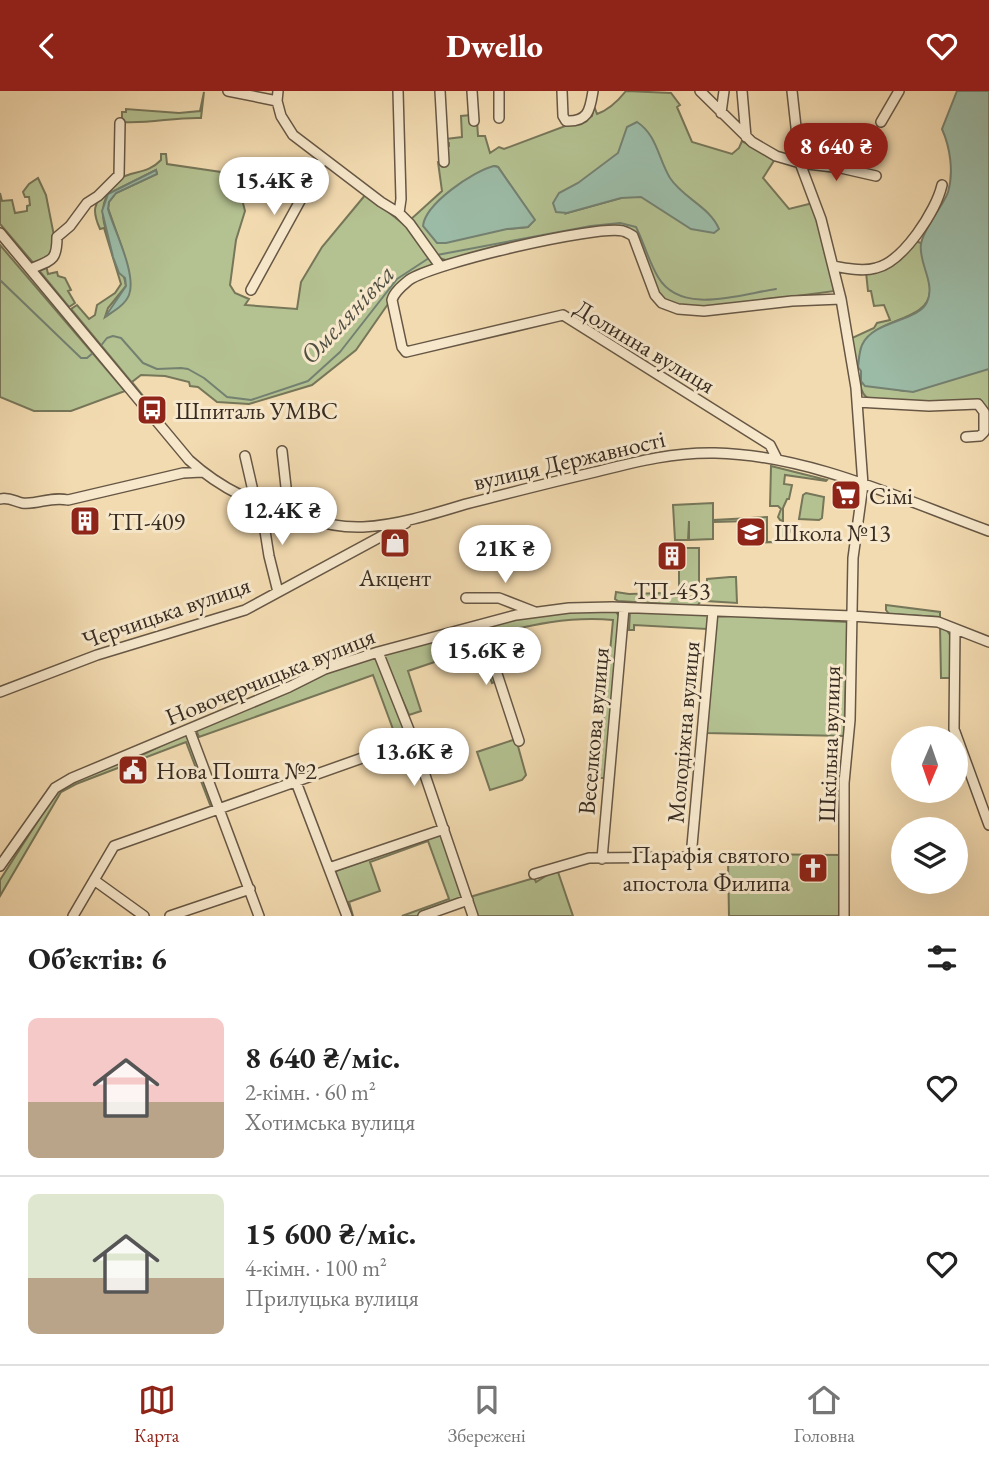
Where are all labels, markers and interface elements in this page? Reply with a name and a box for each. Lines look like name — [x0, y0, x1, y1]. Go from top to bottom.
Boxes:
text: Dwello — [446, 25, 543, 67]
icon: back — [28, 27, 66, 65]
icon: heart — [923, 27, 961, 65]
pin: 8 640 ₴ — [771, 123, 901, 183]
text: 8 640 ₴ — [800, 131, 872, 161]
pin: 15.4K ₴ — [209, 157, 339, 217]
text: 15.4K ₴ — [235, 165, 313, 195]
water label: Омелянівка — [292, 257, 402, 371]
street label: Долинна вулиця — [569, 292, 721, 400]
bus stop icon: Шпиталь УМВС — [135, 393, 169, 427]
place label: Шпиталь УМВС — [175, 395, 338, 426]
street label: вулиця Державності — [470, 423, 668, 497]
supermarket icon: Сімі — [829, 478, 863, 512]
place label: Сімі — [869, 480, 913, 511]
pin: 12.4K ₴ — [217, 487, 347, 547]
text: 12.4K ₴ — [243, 495, 321, 525]
building icon: ТП-409 — [68, 504, 102, 538]
place label: ТП-409 — [108, 506, 186, 537]
school or university icon: Школа №13 — [734, 515, 768, 549]
place label: Школа №13 — [774, 517, 891, 548]
pin: 21K ₴ — [456, 525, 554, 585]
shop icon: Акцент — [378, 526, 412, 560]
text: 21K ₴ — [475, 533, 535, 563]
building icon: ТП-453 — [655, 539, 689, 573]
place label: Акцент — [358, 562, 431, 593]
street label: Черчицька вулиця — [78, 569, 254, 655]
place label: ТП-453 — [633, 575, 711, 606]
street label: Новочерчицька вулиця — [161, 620, 380, 732]
pin: 15.6K ₴ — [421, 627, 551, 687]
text: 15.6K ₴ — [447, 635, 525, 665]
street label: Молодіжна вулиця — [660, 639, 706, 824]
street label: Веселкова вулиця — [570, 646, 616, 816]
street label: Шкільна вулиця — [811, 665, 847, 823]
north arrow — [891, 726, 968, 803]
map controls — [891, 726, 968, 894]
pin: 13.6K ₴ — [349, 729, 479, 788]
text: 13.6K ₴ — [375, 736, 453, 766]
public building icon: Нова Пошта №2 — [116, 753, 150, 787]
place label: Нова Пошта №2 — [156, 755, 317, 786]
button: layers — [891, 817, 968, 894]
place label: Парафія святого апостола Филипа — [623, 839, 790, 898]
church icon: Парафія святого апостола Филипа — [796, 851, 830, 885]
text: Об’єктів: 6 — [28, 939, 167, 978]
icon: filters — [923, 939, 961, 977]
text: 8 640 ₴/міс. — [245, 1038, 400, 1077]
icon: home — [84, 1046, 168, 1130]
icon: heart — [923, 1069, 961, 1107]
text: 2-кімн. · 60 m² — [245, 1077, 376, 1107]
text: Хотимська вулиця — [245, 1107, 415, 1137]
text: 15 600 ₴/міс. — [245, 1214, 416, 1253]
icon: home — [84, 1222, 168, 1306]
icon: heart — [923, 1245, 961, 1283]
text: 4-кімн. · 100 m² — [245, 1253, 387, 1283]
text: Прилуцька вулиця — [245, 1283, 419, 1313]
tab: Карта — [134, 1381, 179, 1448]
tab: Збережені — [448, 1381, 526, 1448]
tab: Головна — [794, 1381, 855, 1448]

